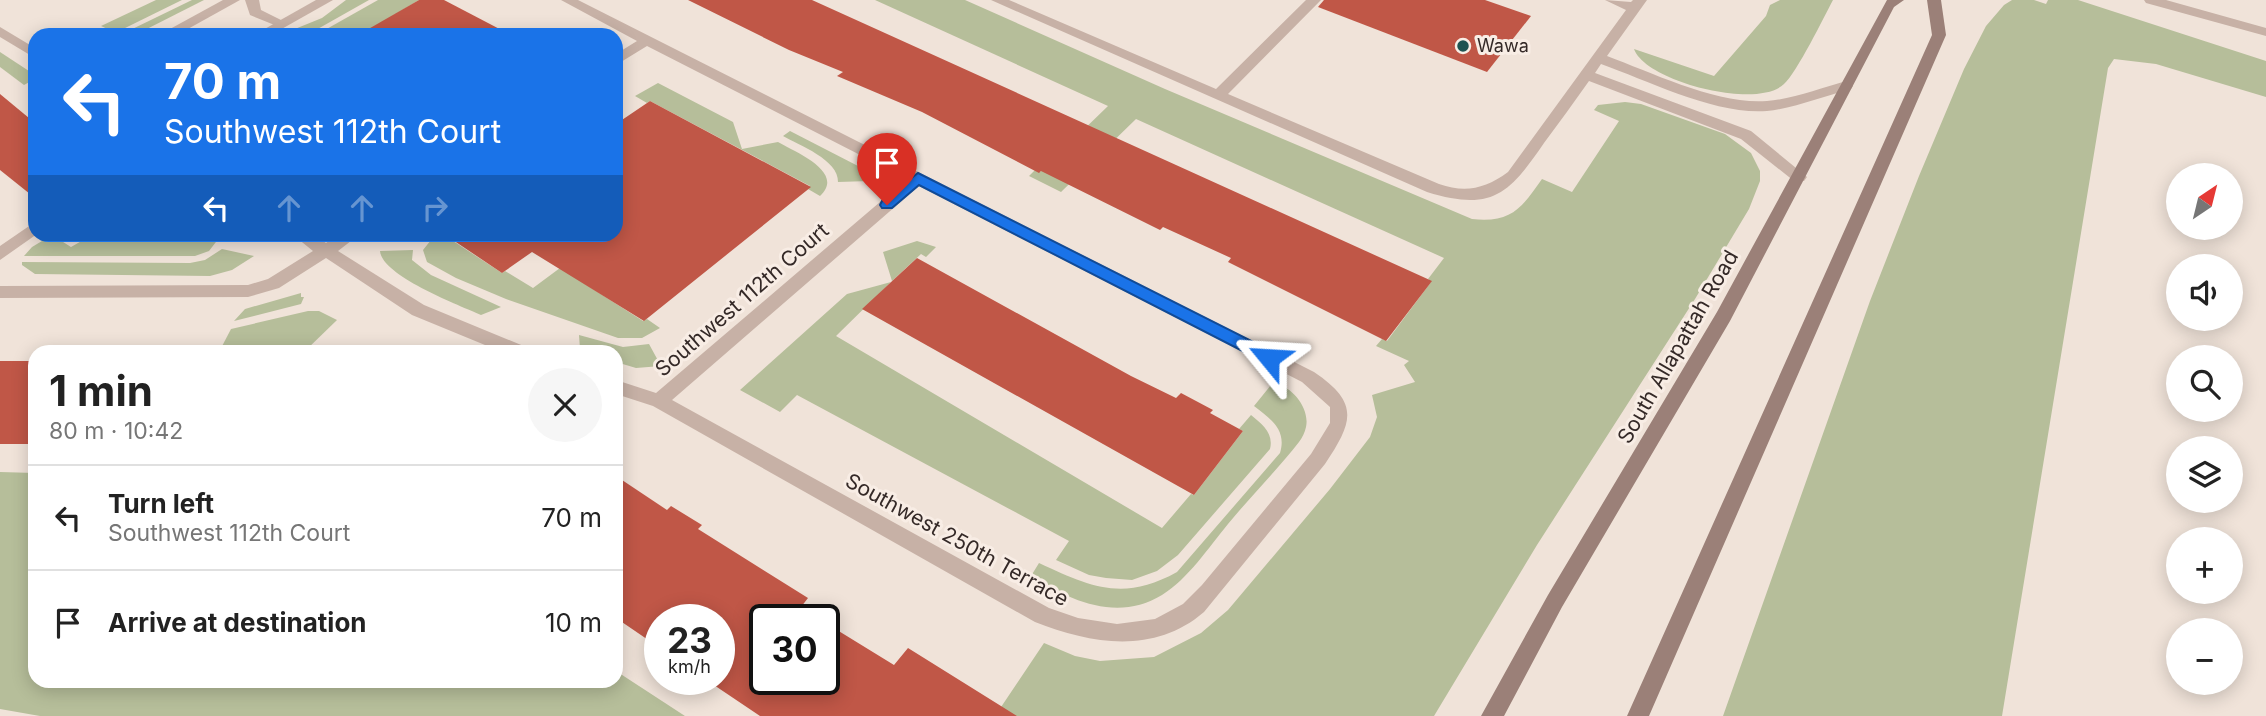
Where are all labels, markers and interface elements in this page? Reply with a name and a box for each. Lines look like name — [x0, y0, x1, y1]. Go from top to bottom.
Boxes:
place label: Wawa — [1477, 35, 1529, 56]
marker: Wawa — [1455, 38, 1471, 54]
text: 70 m — [164, 52, 281, 111]
icon: left — [49, 56, 140, 147]
text: Southwest 112th Court — [164, 112, 501, 151]
pin — [857, 133, 917, 205]
icon: arrive — [868, 144, 906, 182]
north arrow — [2166, 163, 2244, 240]
map controls — [2166, 163, 2243, 695]
icon: left — [197, 189, 235, 227]
icon: ahead — [270, 189, 308, 227]
icon: ahead — [343, 189, 381, 227]
icon: right — [416, 189, 454, 227]
street label: Southwest 112th Court — [650, 218, 833, 382]
street label: South Allapattah Road — [1612, 246, 1743, 448]
button: sound — [2166, 254, 2243, 331]
position arrow — [1232, 321, 1306, 395]
button: search — [2166, 345, 2243, 422]
text: 1 min — [49, 365, 153, 416]
button: close — [528, 368, 602, 442]
text: 80 m · 10:42 — [49, 417, 183, 445]
button: layers — [2166, 436, 2243, 513]
street label: Southwest 250th Terrace — [841, 468, 1073, 611]
text: Turn left — [108, 488, 214, 519]
icon: left — [49, 499, 87, 537]
text: 70 m — [541, 502, 602, 533]
text: Southwest 112th Court — [108, 519, 350, 547]
button: + — [2166, 527, 2243, 604]
icon: arrive — [49, 604, 87, 642]
speed limit sign: 30 — [749, 604, 840, 695]
text: Arrive at destination — [108, 607, 367, 638]
text: 10 m — [545, 607, 602, 638]
button: − — [2166, 618, 2243, 695]
text: 23 — [667, 619, 712, 661]
text: km/h — [668, 656, 711, 677]

